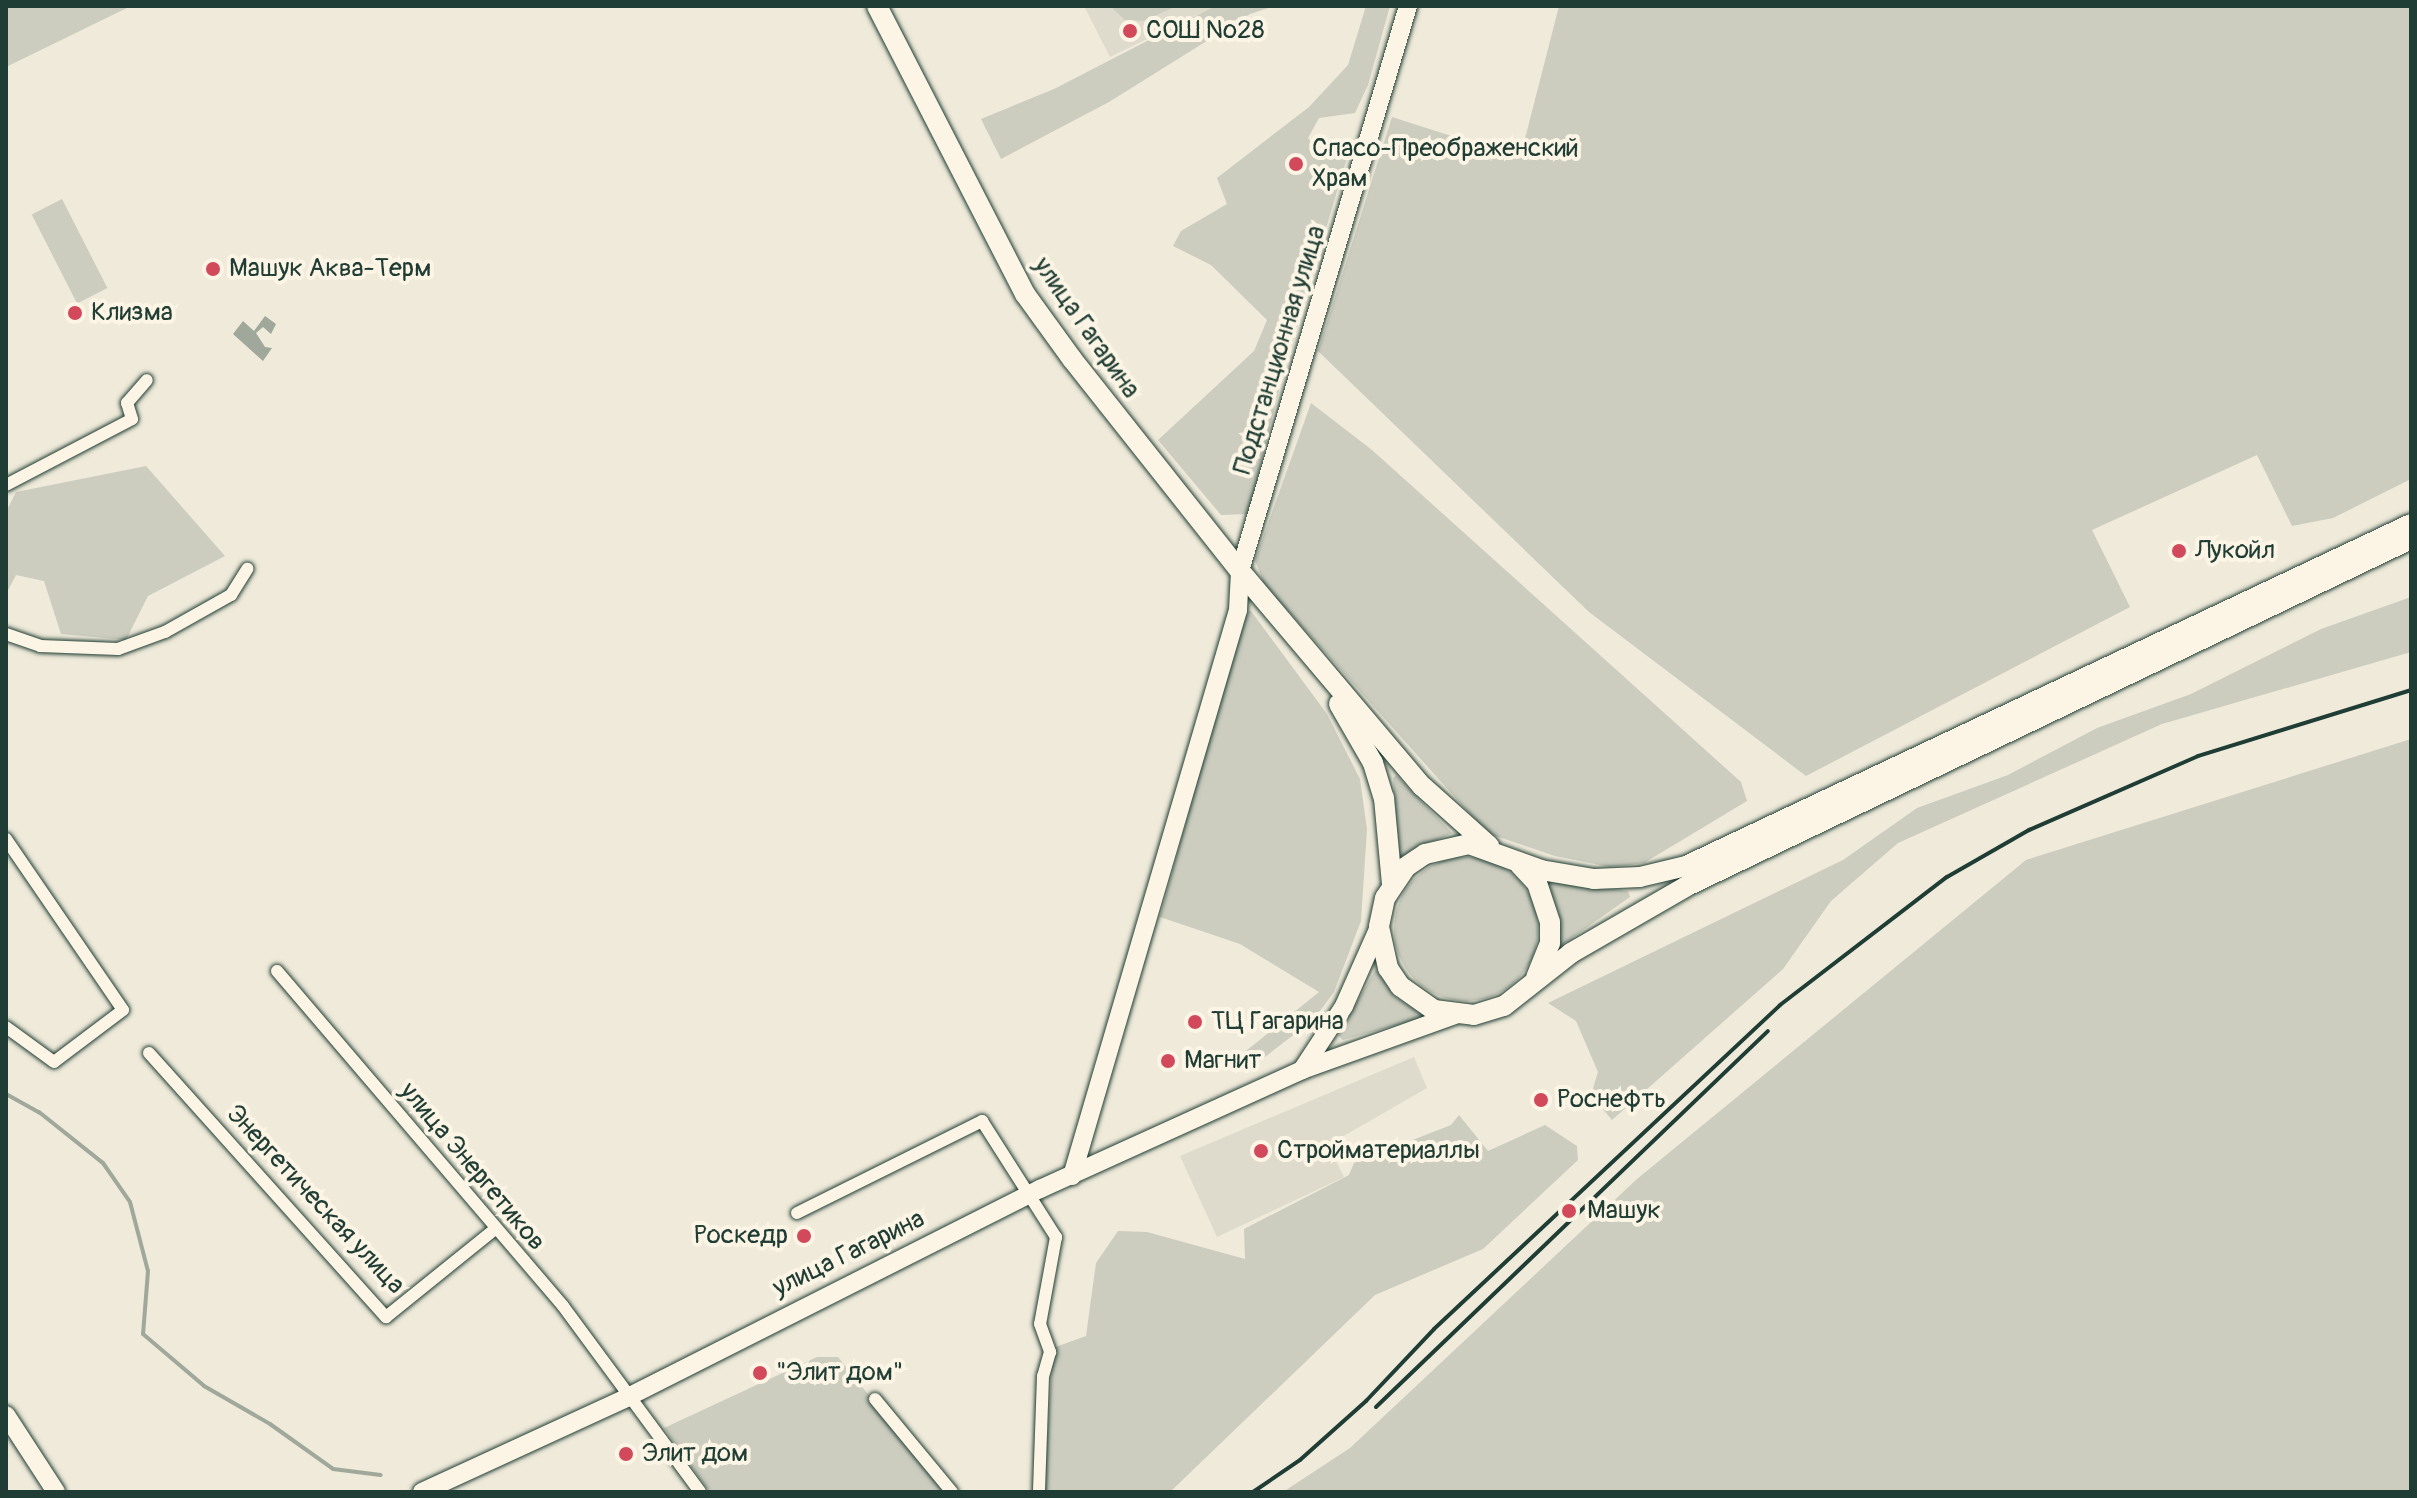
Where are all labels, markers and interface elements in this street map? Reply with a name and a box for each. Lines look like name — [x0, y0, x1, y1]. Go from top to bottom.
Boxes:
place label: СОШ №28 — [1146, 15, 1265, 47]
marker: СОШ №28 — [1121, 22, 1139, 40]
place label: Спасо-Преображенский Храм — [1312, 133, 1579, 194]
marker: Спасо-Преображенский Храм — [1287, 155, 1305, 173]
street label: Подстанционная улица — [1227, 222, 1333, 478]
street label: улица Гагарина — [1026, 252, 1146, 404]
place label: Машук Аква-Терм — [229, 253, 431, 285]
marker: Машук Аква-Терм — [204, 260, 222, 278]
place label: Клизма — [91, 297, 173, 329]
marker: Клизма — [66, 304, 84, 322]
place label: Лукойл — [2195, 535, 2275, 567]
marker: Лукойл — [2170, 542, 2188, 560]
place label: ТЦ Гагарина — [1211, 1006, 1344, 1038]
marker: ТЦ Гагарина — [1186, 1013, 1204, 1031]
place label: Магнит — [1184, 1045, 1261, 1077]
marker: Магнит — [1159, 1052, 1177, 1070]
street label: улица Энергетиков — [392, 1076, 552, 1258]
place label: Роснефть — [1557, 1084, 1666, 1116]
marker: Роснефть — [1532, 1091, 1550, 1109]
street label: Энергетическая улица — [219, 1099, 411, 1301]
place label: Стройматериаллы — [1277, 1135, 1480, 1167]
marker: Стройматериаллы — [1252, 1142, 1270, 1160]
place label: Машук — [1587, 1195, 1661, 1227]
marker: Машук — [1558, 1200, 1580, 1222]
street label: улица Гагарина — [768, 1204, 930, 1304]
place label: Роскедр — [694, 1220, 788, 1252]
marker: Роскедр — [795, 1227, 813, 1245]
place label: "Элит дом" — [776, 1357, 903, 1389]
marker: "Элит дом" — [751, 1364, 769, 1382]
place label: Элит дом — [642, 1438, 748, 1470]
marker: Элит дом — [617, 1445, 635, 1463]

